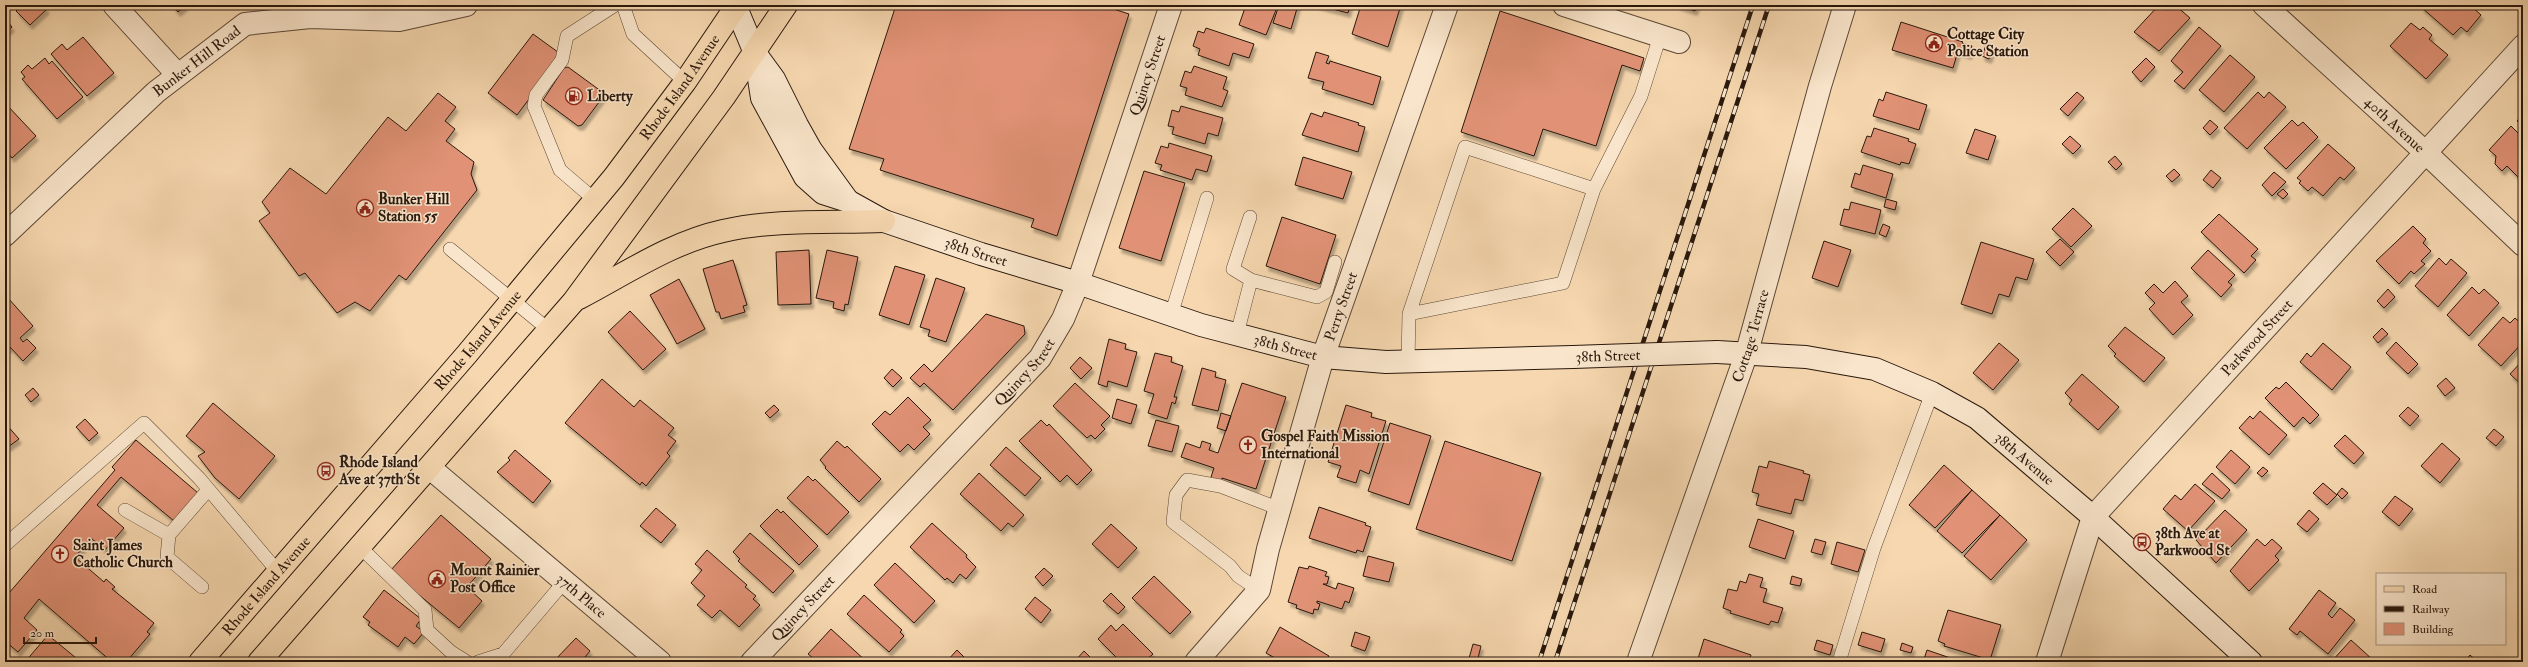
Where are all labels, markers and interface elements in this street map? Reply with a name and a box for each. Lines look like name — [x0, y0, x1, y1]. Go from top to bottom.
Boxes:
street label: Bunker Hill Road — [149, 21, 245, 101]
place label: Cottage City Police Station — [1947, 25, 2029, 61]
street label: Rhode Island Avenue — [636, 31, 724, 144]
street label: Quincy Street — [1126, 32, 1170, 118]
public building icon: Cottage City Police Station — [1924, 33, 1944, 53]
fuel station icon: Liberty — [564, 86, 584, 106]
place label: Liberty — [587, 87, 634, 107]
street label: 40th Avenue — [2360, 92, 2429, 157]
place label: Bunker Hill Station 55 — [378, 190, 449, 226]
public building icon: Bunker Hill Station 55 — [355, 198, 375, 218]
street label: 38th Street — [942, 233, 1010, 271]
street label: Perry Street — [1320, 269, 1362, 344]
street label: Rhode Island Avenue — [430, 287, 526, 395]
street label: Cottage Terrace — [1728, 287, 1774, 385]
street label: Parkwood Street — [2217, 295, 2297, 380]
street label: 38th Street — [1252, 330, 1319, 365]
street label: Quincy Street — [990, 335, 1060, 410]
street label: 38th Street — [1575, 346, 1641, 367]
place label: Gospel Faith Mission International — [1261, 427, 1390, 463]
street label: 38th Avenue — [1991, 428, 2058, 490]
church icon: Gospel Faith Mission International — [1238, 435, 1258, 455]
place label: Rhode Island Ave at 37th St — [338, 453, 420, 489]
bus stop icon: Rhode Island Ave at 37th St — [316, 461, 336, 481]
place label: 38th Ave at Parkwood St — [2155, 524, 2230, 560]
street label: Rhode Island Avenue — [218, 532, 315, 640]
bus stop icon: 38th Ave at Parkwood St — [2132, 532, 2152, 552]
place label: Saint James Catholic Church — [73, 536, 173, 572]
church icon: Saint James Catholic Church — [50, 544, 70, 564]
place label: Mount Rainier Post Office — [449, 561, 540, 597]
public building icon: Mount Rainier Post Office — [427, 569, 447, 589]
street label: 37th Place — [552, 570, 610, 623]
street label: Quincy Street — [767, 571, 839, 646]
legend — [2376, 573, 2506, 645]
text: Road — [2412, 582, 2437, 597]
text: Railway — [2412, 602, 2450, 617]
scale bar — [24, 619, 96, 645]
text: Building — [2412, 622, 2455, 637]
text: 20 m — [30, 626, 55, 641]

